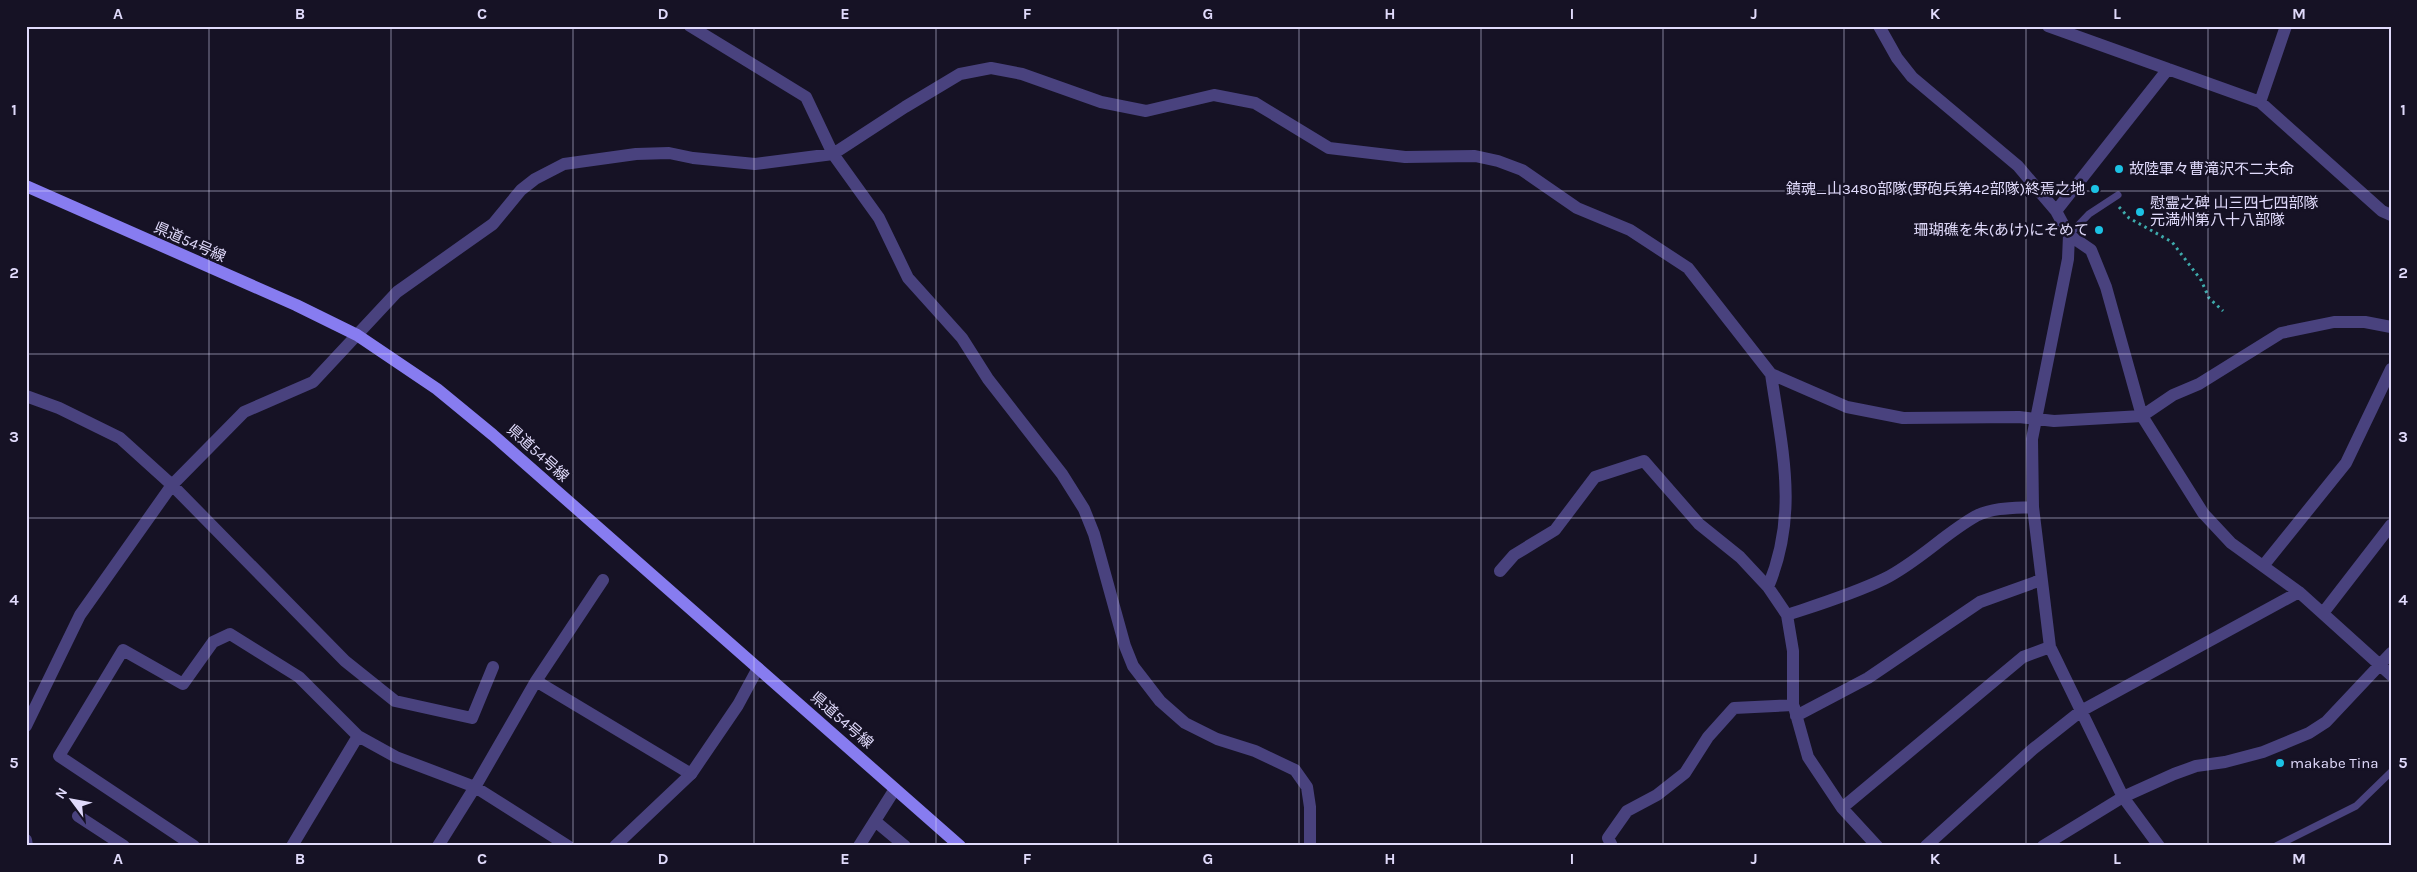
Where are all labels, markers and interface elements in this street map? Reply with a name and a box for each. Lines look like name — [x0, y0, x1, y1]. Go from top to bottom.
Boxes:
text: A — [113, 4, 123, 23]
text: B — [295, 4, 305, 23]
text: C — [477, 4, 487, 23]
text: D — [658, 4, 669, 23]
text: E — [840, 4, 850, 23]
text: F — [1023, 4, 1032, 23]
text: G — [1203, 4, 1213, 23]
text: H — [1384, 4, 1396, 23]
text: I — [1570, 4, 1574, 23]
text: J — [1750, 4, 1758, 23]
text: K — [1930, 4, 1941, 23]
text: L — [2113, 4, 2121, 23]
text: M — [2292, 4, 2306, 23]
text: 1 — [11, 100, 17, 119]
text: 1 — [2400, 100, 2406, 119]
place label: 故陸軍々曹滝沢不二夫命 — [2129, 160, 2294, 178]
marker: 故陸軍々曹滝沢不二夫命 — [2113, 163, 2125, 175]
place label: 鎮魂_山3480部隊(野砲兵第42部隊)終焉之地 — [1786, 180, 2085, 198]
marker: 鎮魂_山3480部隊(野砲兵第42部隊)終焉之地 — [2089, 183, 2101, 195]
place label: 慰霊之碑 山三四七四部隊 元満州第八十八部隊 — [2150, 194, 2319, 229]
marker: 慰霊之碑 山三四七四部隊 元満州第八十八部隊 — [2134, 206, 2146, 218]
street label: 県道54号線 — [151, 218, 229, 266]
place label: 珊瑚礁を朱(あけ)にそめて — [1914, 221, 2089, 239]
marker: 珊瑚礁を朱(あけ)にそめて — [2093, 224, 2105, 236]
text: 2 — [9, 263, 19, 282]
text: 2 — [2398, 263, 2408, 282]
street label: 県道54号線 — [503, 421, 573, 485]
text: 3 — [9, 427, 19, 446]
text: 3 — [2398, 427, 2408, 446]
text: 4 — [9, 590, 19, 609]
text: 4 — [2398, 590, 2408, 609]
street label: 県道54号線 — [807, 688, 877, 752]
text: 5 — [9, 753, 19, 772]
text: 5 — [2398, 753, 2408, 772]
place label: makabe Tina — [2290, 754, 2378, 772]
marker: makabe Tina — [2274, 757, 2286, 769]
north arrow — [48, 774, 98, 824]
text: N — [52, 785, 71, 802]
text: A — [113, 849, 123, 868]
text: B — [295, 849, 305, 868]
text: C — [477, 849, 487, 868]
text: D — [658, 849, 669, 868]
text: E — [840, 849, 850, 868]
text: F — [1023, 849, 1032, 868]
text: G — [1203, 849, 1213, 868]
text: H — [1384, 849, 1396, 868]
text: I — [1570, 849, 1574, 868]
text: J — [1750, 849, 1758, 868]
text: K — [1930, 849, 1941, 868]
text: L — [2113, 849, 2121, 868]
text: M — [2292, 849, 2306, 868]

